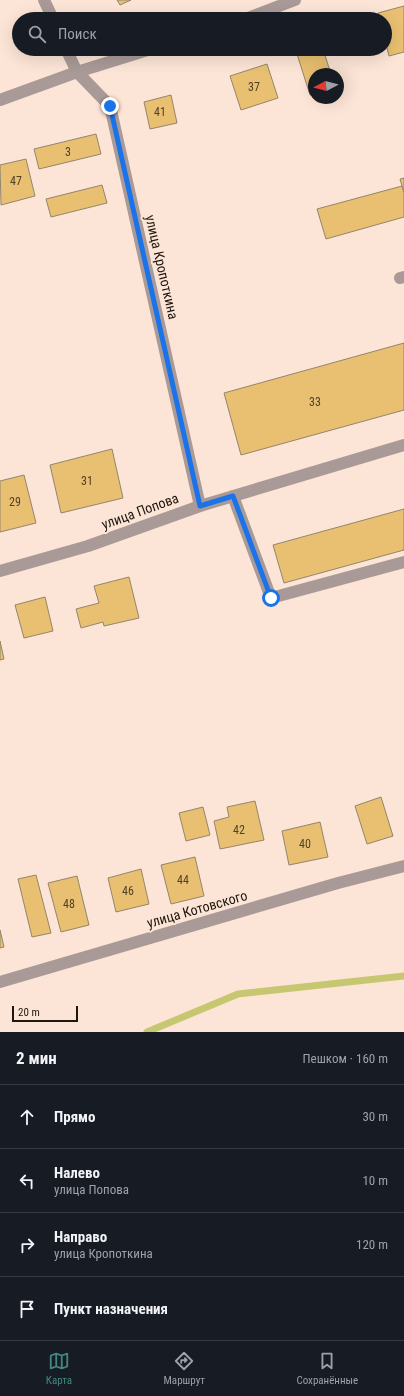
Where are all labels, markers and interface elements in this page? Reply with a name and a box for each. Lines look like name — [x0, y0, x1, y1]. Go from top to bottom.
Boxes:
search box — [12, 12, 392, 56]
icon: search — [26, 23, 48, 45]
text: Поиск — [58, 25, 97, 43]
north arrow — [308, 68, 344, 104]
house number: 37 — [248, 80, 260, 94]
route end — [101, 97, 119, 115]
house number: 41 — [154, 105, 166, 119]
house number: 3 — [65, 145, 71, 159]
house number: 47 — [10, 174, 22, 188]
street label: улица Кропоткина — [142, 213, 182, 321]
house number: 33 — [309, 395, 321, 409]
house number: 31 — [81, 474, 93, 488]
street label: улица Попова — [99, 490, 181, 532]
house number: 29 — [9, 495, 21, 509]
route start — [262, 589, 280, 607]
house number: 42 — [233, 823, 245, 837]
house number: 40 — [299, 837, 311, 851]
house number: 44 — [177, 873, 189, 887]
house number: 46 — [122, 884, 134, 898]
street label: улица Котовского — [145, 887, 249, 931]
house number: 48 — [63, 897, 75, 911]
scale bar — [12, 1004, 78, 1023]
text: 20 m — [18, 1006, 40, 1019]
text: 2 мин — [16, 1048, 57, 1068]
text: Пешком · 160 m — [302, 1051, 388, 1066]
icon: ahead — [16, 1106, 38, 1128]
text: Прямо — [54, 1108, 95, 1126]
text: 30 m — [362, 1109, 388, 1124]
text: Налево — [54, 1164, 100, 1182]
icon: left — [16, 1170, 38, 1192]
text: 10 m — [362, 1173, 388, 1188]
text: улица Попова — [54, 1182, 129, 1197]
text: Направо — [54, 1228, 107, 1246]
icon: right — [16, 1234, 38, 1256]
text: 120 m — [356, 1237, 388, 1252]
text: улица Кропоткина — [54, 1246, 153, 1261]
icon: arrive — [16, 1298, 38, 1320]
text: Пункт назначения — [54, 1300, 168, 1318]
tab: Карта — [46, 1350, 72, 1387]
tab: Маршрут — [164, 1350, 205, 1387]
tab: Сохранённые — [296, 1350, 358, 1387]

